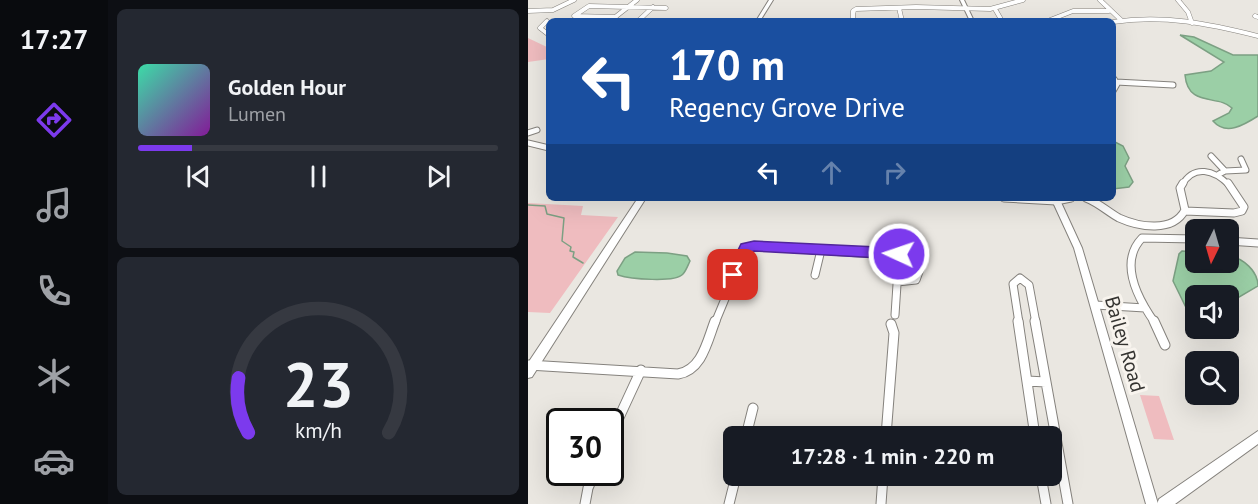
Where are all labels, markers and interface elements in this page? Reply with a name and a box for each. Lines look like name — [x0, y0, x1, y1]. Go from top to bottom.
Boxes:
text: 17:27 — [20, 22, 88, 56]
text: 170 m — [669, 37, 785, 92]
icon: left — [570, 42, 648, 120]
text: Golden Hour — [228, 73, 346, 101]
text: Regency Grove Drive — [669, 90, 905, 124]
icon: directions — [33, 99, 75, 141]
text: Lumen — [228, 101, 286, 127]
icon: left — [752, 156, 785, 189]
icon: ahead — [815, 156, 848, 189]
icon: right — [878, 156, 911, 189]
icon: previous — [182, 160, 215, 193]
icon: pause — [302, 160, 335, 193]
icon: next — [422, 160, 455, 193]
icon: music — [33, 184, 75, 226]
north arrow — [1185, 219, 1239, 273]
map controls — [1185, 219, 1239, 405]
position arrow — [867, 222, 931, 286]
pin — [707, 249, 758, 300]
icon: arrive — [716, 258, 749, 291]
icon: phone — [33, 270, 75, 312]
button: sound — [1185, 285, 1239, 339]
street label: Bailey Road — [1099, 293, 1151, 395]
text: 23 — [283, 343, 353, 424]
button: search — [1185, 351, 1239, 405]
icon: climate — [33, 355, 75, 397]
speed limit sign: 30 — [546, 408, 624, 486]
text: km/h — [294, 416, 341, 444]
icon: car — [33, 440, 75, 482]
text: 17:28 · 1 min · 220 m — [791, 442, 994, 470]

